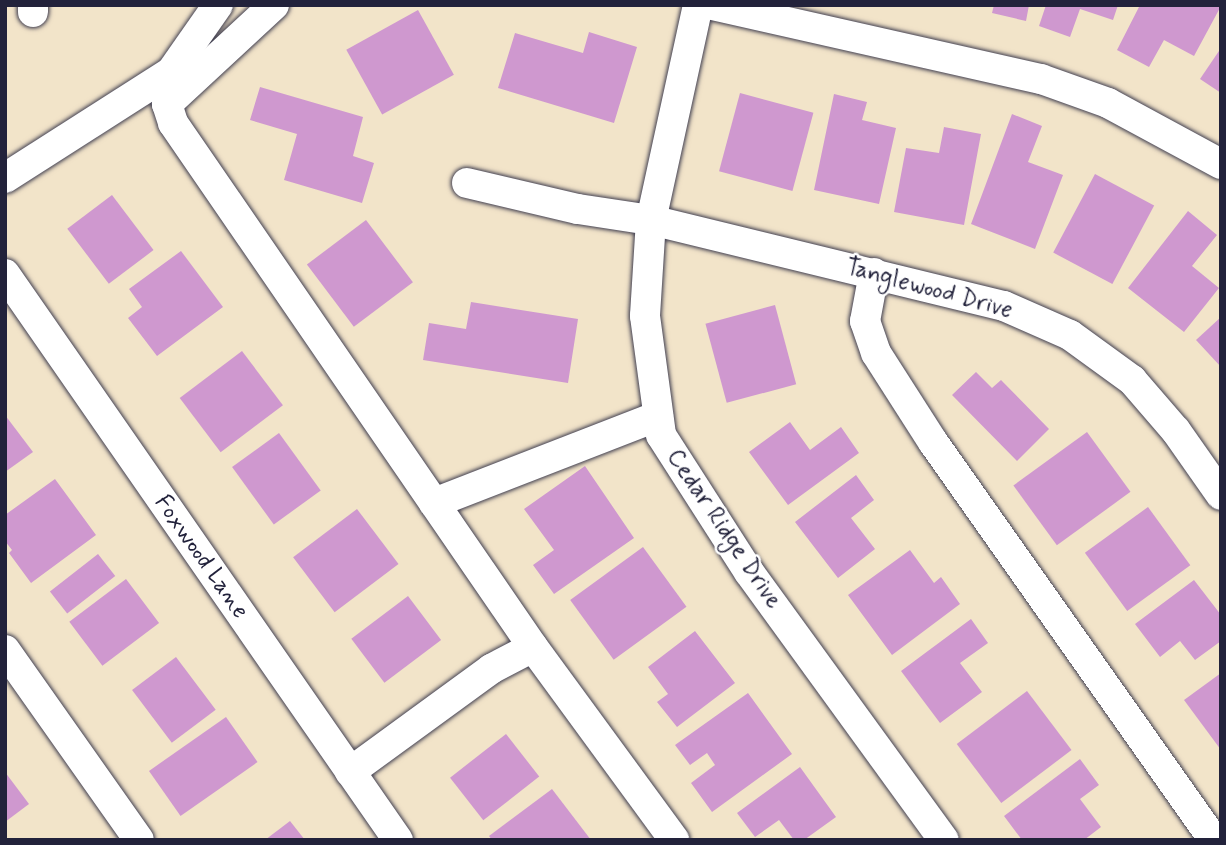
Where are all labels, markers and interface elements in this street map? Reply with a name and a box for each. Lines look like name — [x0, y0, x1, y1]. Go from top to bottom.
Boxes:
street label: Tanglewood Drive — [842, 253, 1016, 325]
street label: Cedar Ridge Drive — [661, 445, 787, 613]
street label: Foxwood Lane — [149, 491, 253, 623]

